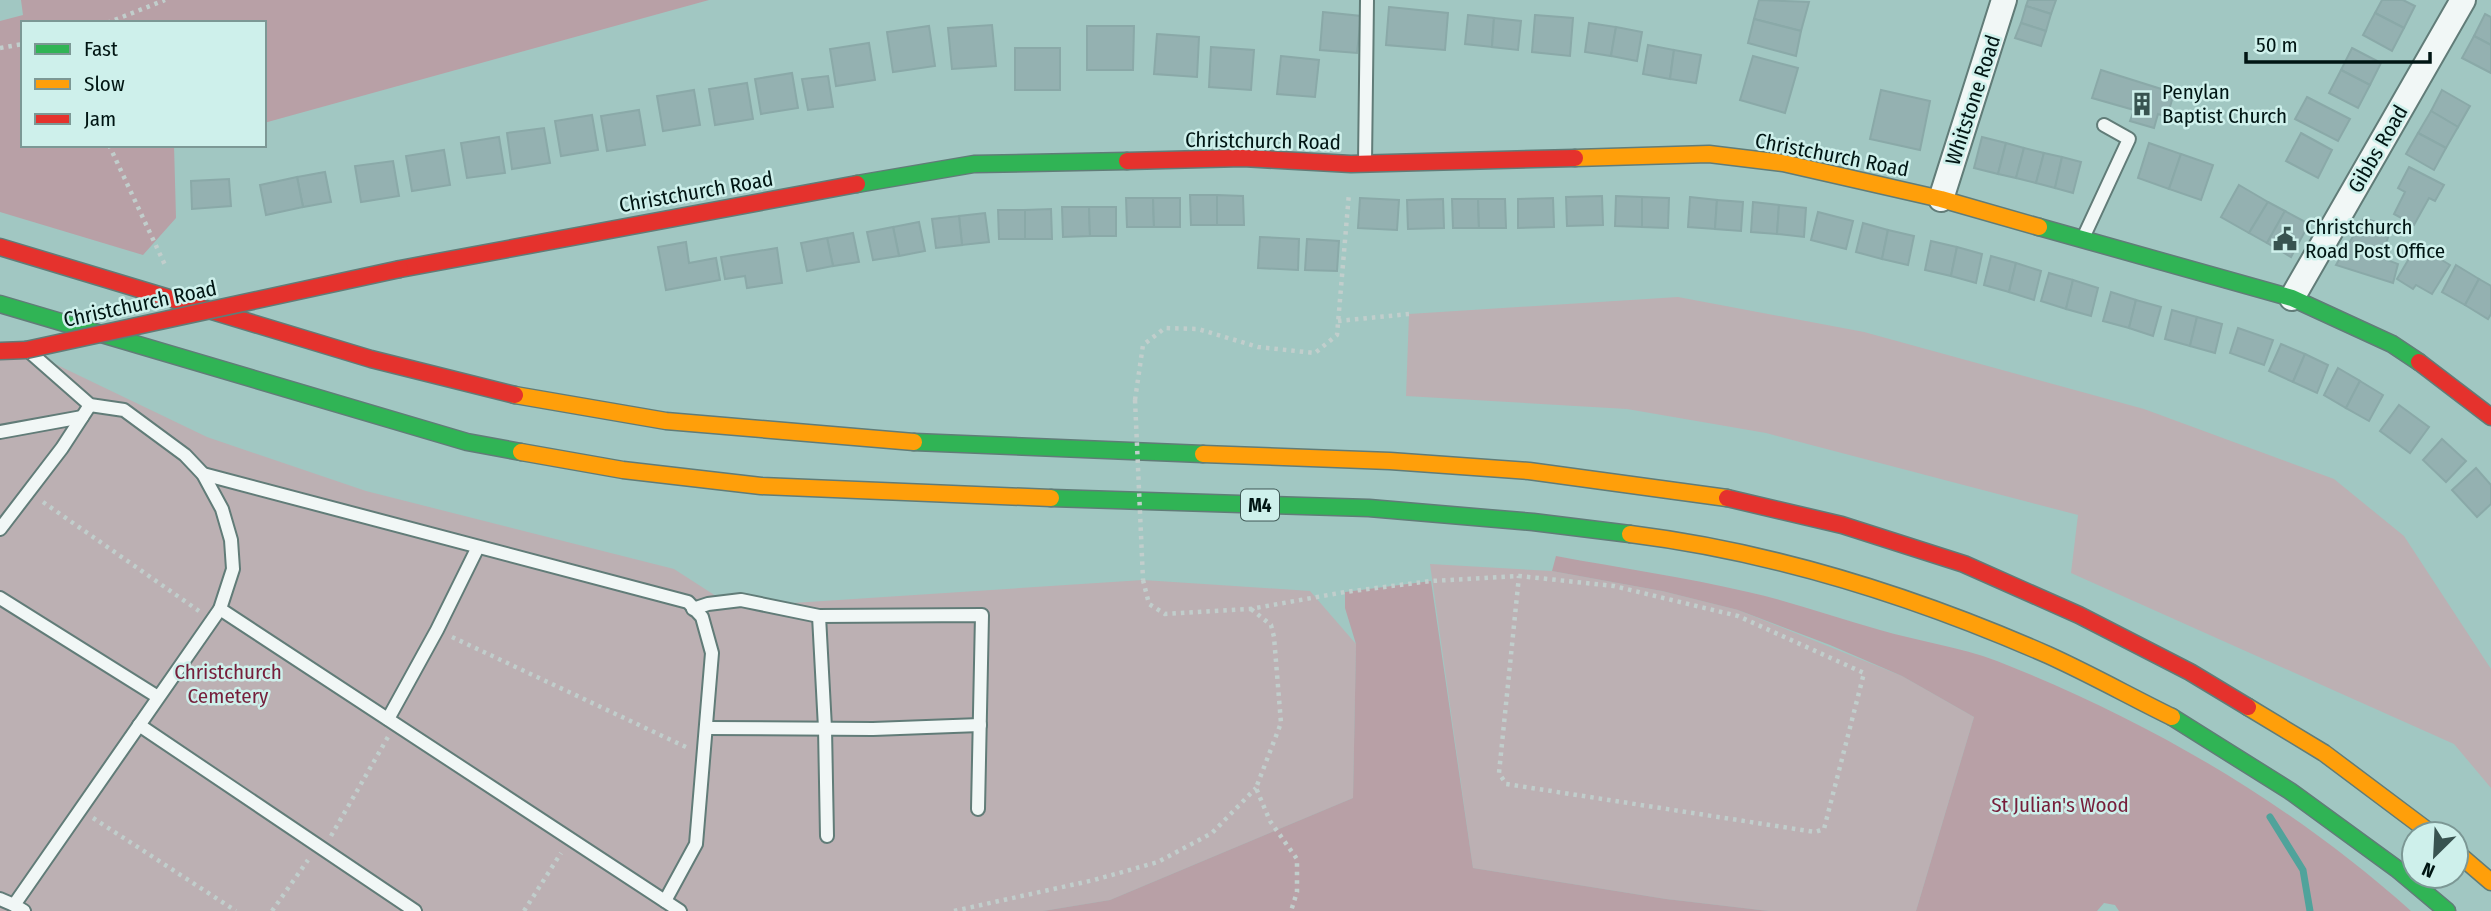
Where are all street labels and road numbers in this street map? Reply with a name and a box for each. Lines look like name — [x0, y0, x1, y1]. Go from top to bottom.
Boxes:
street label: Whitstone Road — [1940, 32, 2006, 168]
street label: Gibbs Road — [2342, 100, 2414, 198]
street label: Christchurch Road — [1185, 127, 1341, 155]
street label: Christchurch Road — [1753, 127, 1911, 183]
street label: Christchurch Road — [617, 166, 775, 218]
street label: Christchurch Road — [61, 275, 219, 333]
road number: M4 — [1241, 490, 1279, 520]

